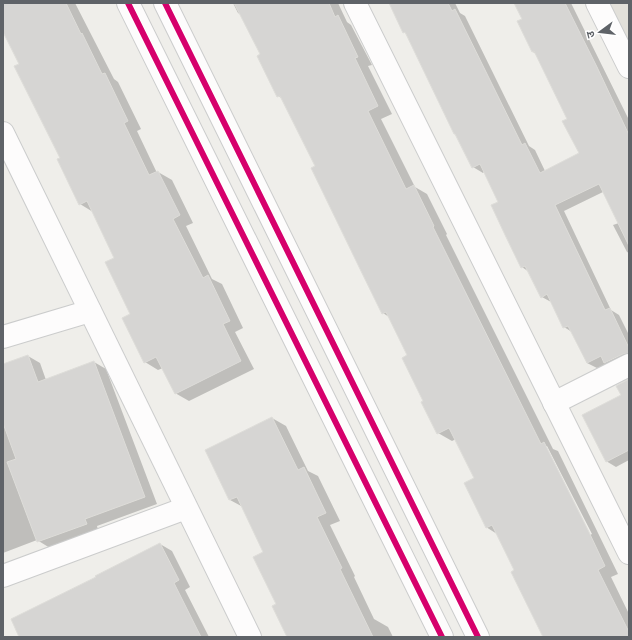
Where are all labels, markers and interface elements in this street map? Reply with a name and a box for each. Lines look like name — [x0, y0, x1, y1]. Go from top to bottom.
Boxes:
north arrow — [580, 12, 620, 52]
text: उ — [583, 29, 598, 40]

